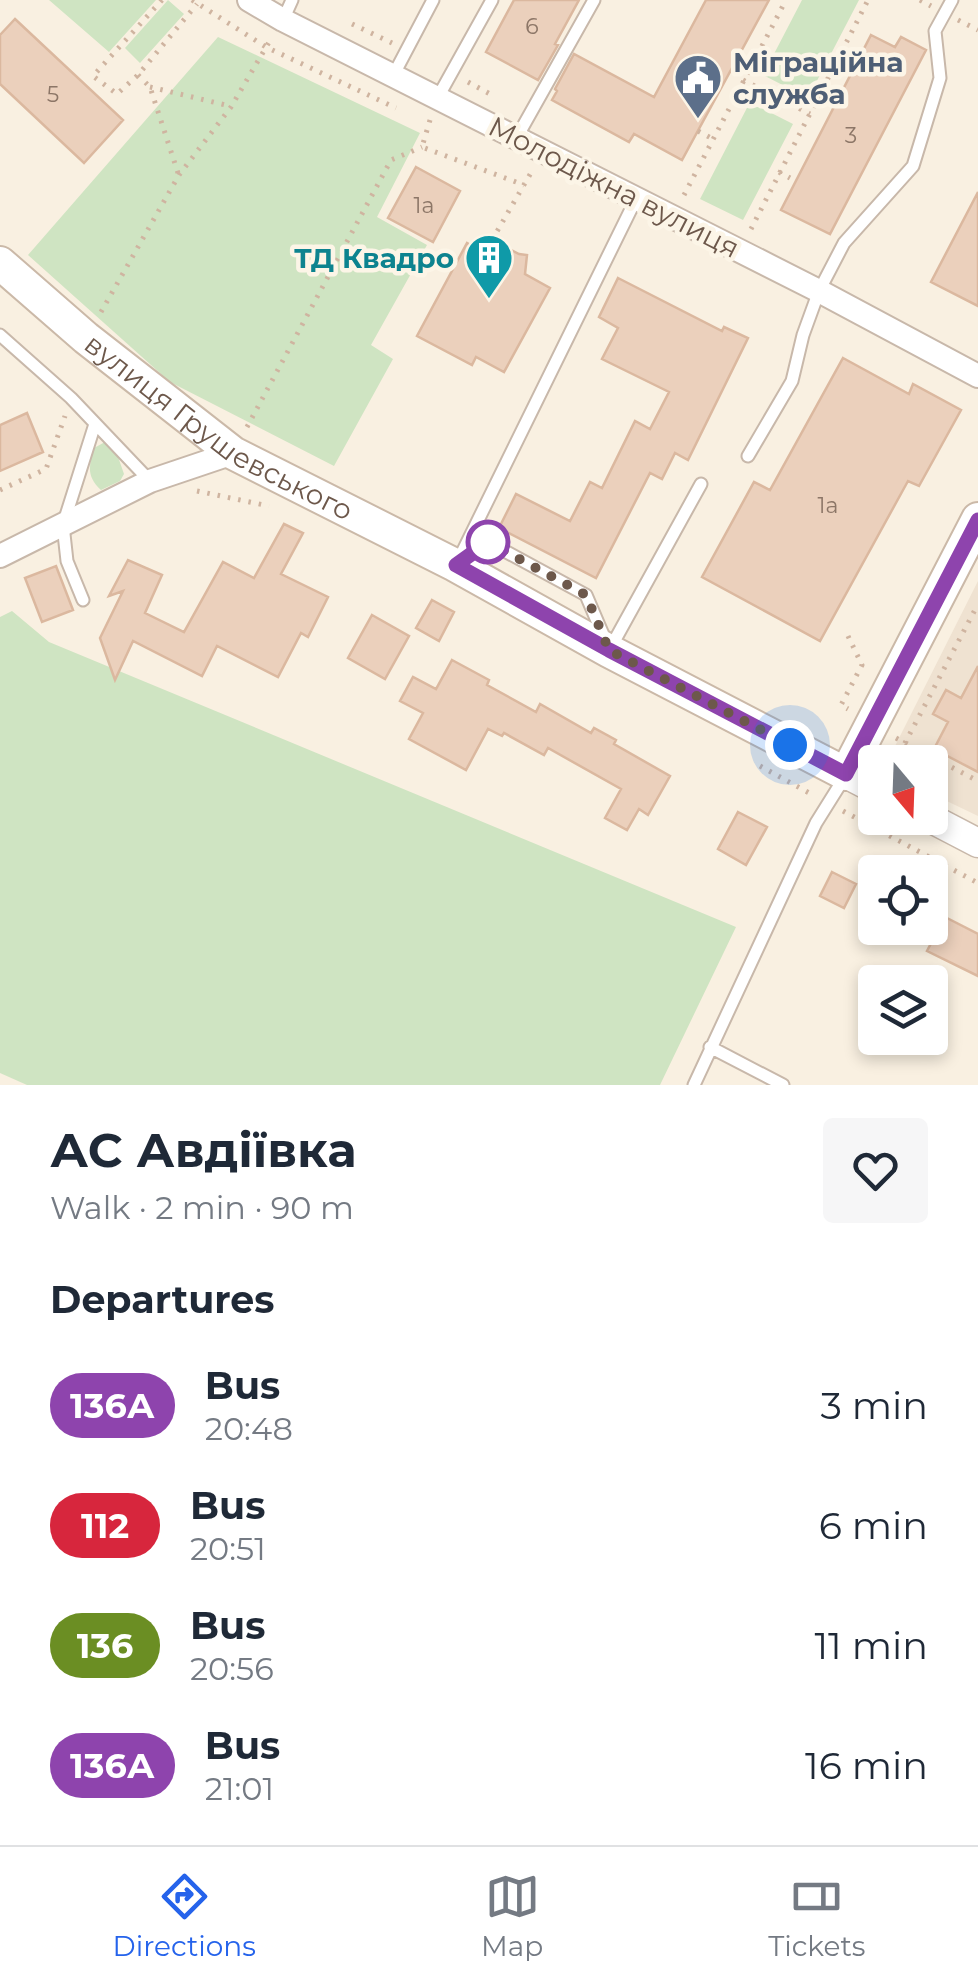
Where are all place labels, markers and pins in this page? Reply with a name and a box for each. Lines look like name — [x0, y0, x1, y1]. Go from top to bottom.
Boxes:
place label: Міграційна служба — [733, 45, 903, 111]
public building icon: Міграційна служба — [672, 52, 724, 120]
building icon: ТД Квадро — [463, 232, 515, 300]
place label: ТД Квадро — [294, 241, 454, 275]
unlabelled marker — [467, 521, 509, 563]

